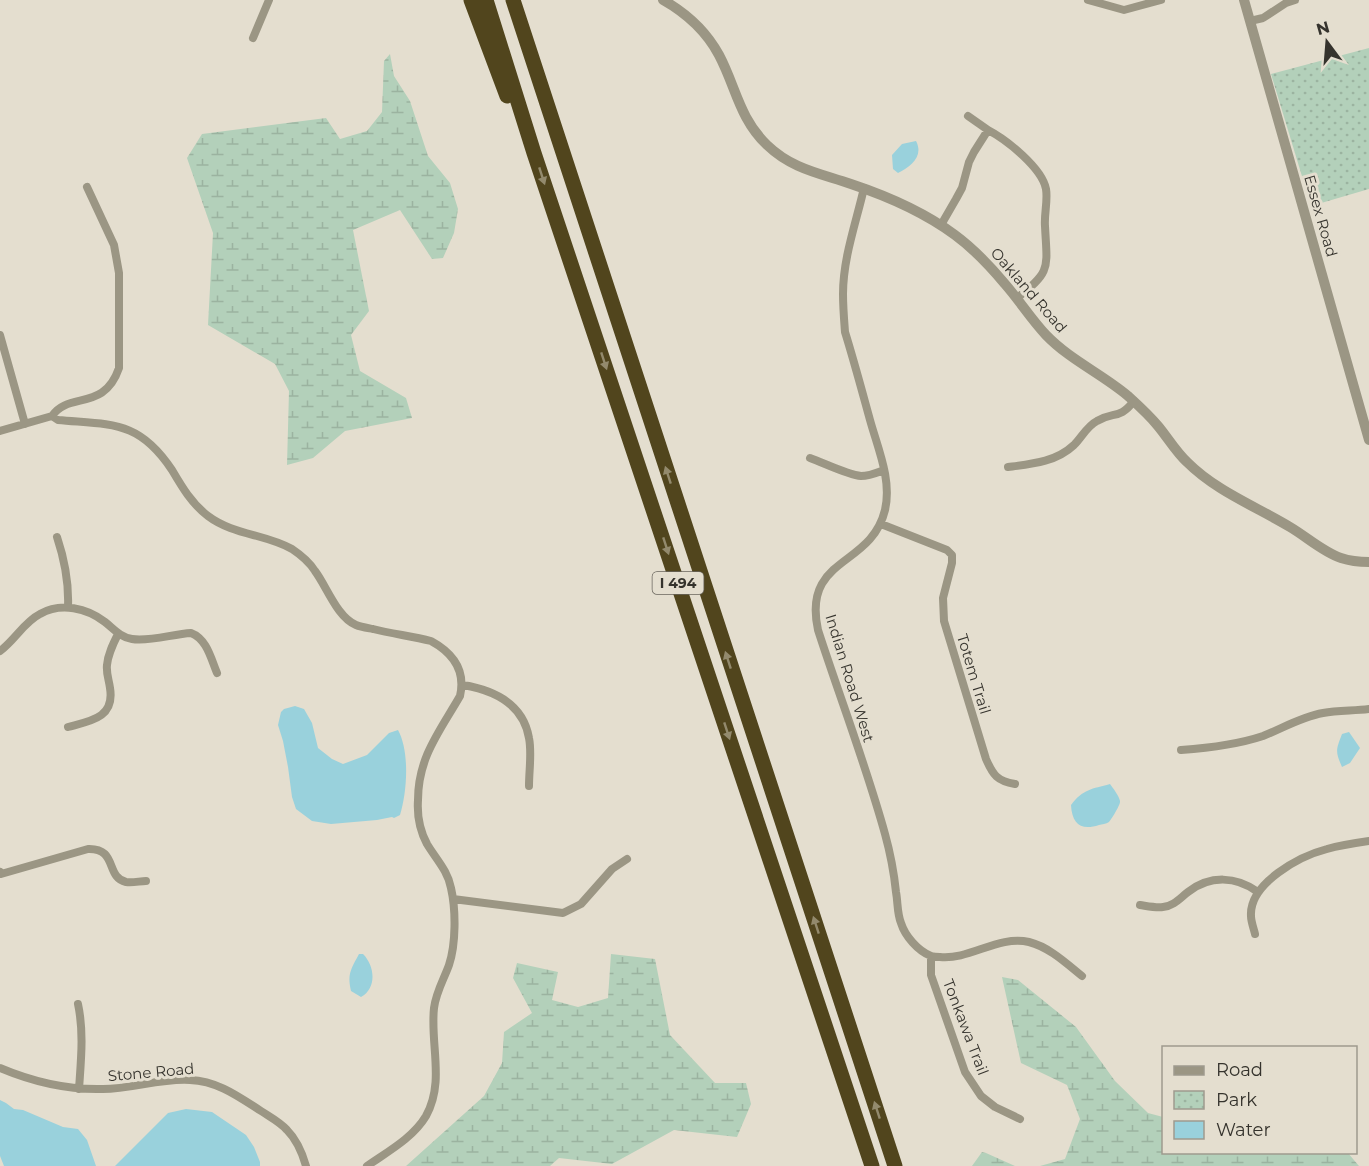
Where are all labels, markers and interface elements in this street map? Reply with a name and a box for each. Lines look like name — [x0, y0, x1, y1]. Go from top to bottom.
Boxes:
north arrow — [1297, 12, 1357, 72]
text: N — [1314, 17, 1332, 39]
one-way arrow — [538, 167, 547, 185]
street label: Essex Road — [1300, 173, 1342, 259]
street label: Oakland Road — [987, 243, 1071, 337]
one-way arrow — [599, 352, 609, 370]
one-way arrow — [663, 466, 673, 484]
one-way arrow — [661, 537, 671, 555]
road number: I 494 — [652, 572, 704, 594]
street label: Indian Road West — [821, 612, 879, 744]
street label: Totem Trail — [953, 632, 995, 716]
one-way arrow — [723, 651, 733, 669]
one-way arrow — [723, 722, 733, 740]
one-way arrow — [811, 916, 820, 934]
street label: Tonkawa Trail — [939, 976, 993, 1078]
legend — [1162, 1046, 1357, 1154]
street label: Stone Road — [107, 1059, 195, 1085]
text: Road — [1216, 1059, 1263, 1081]
text: Park — [1216, 1089, 1257, 1111]
one-way arrow — [872, 1101, 881, 1119]
text: Water — [1216, 1119, 1271, 1141]

